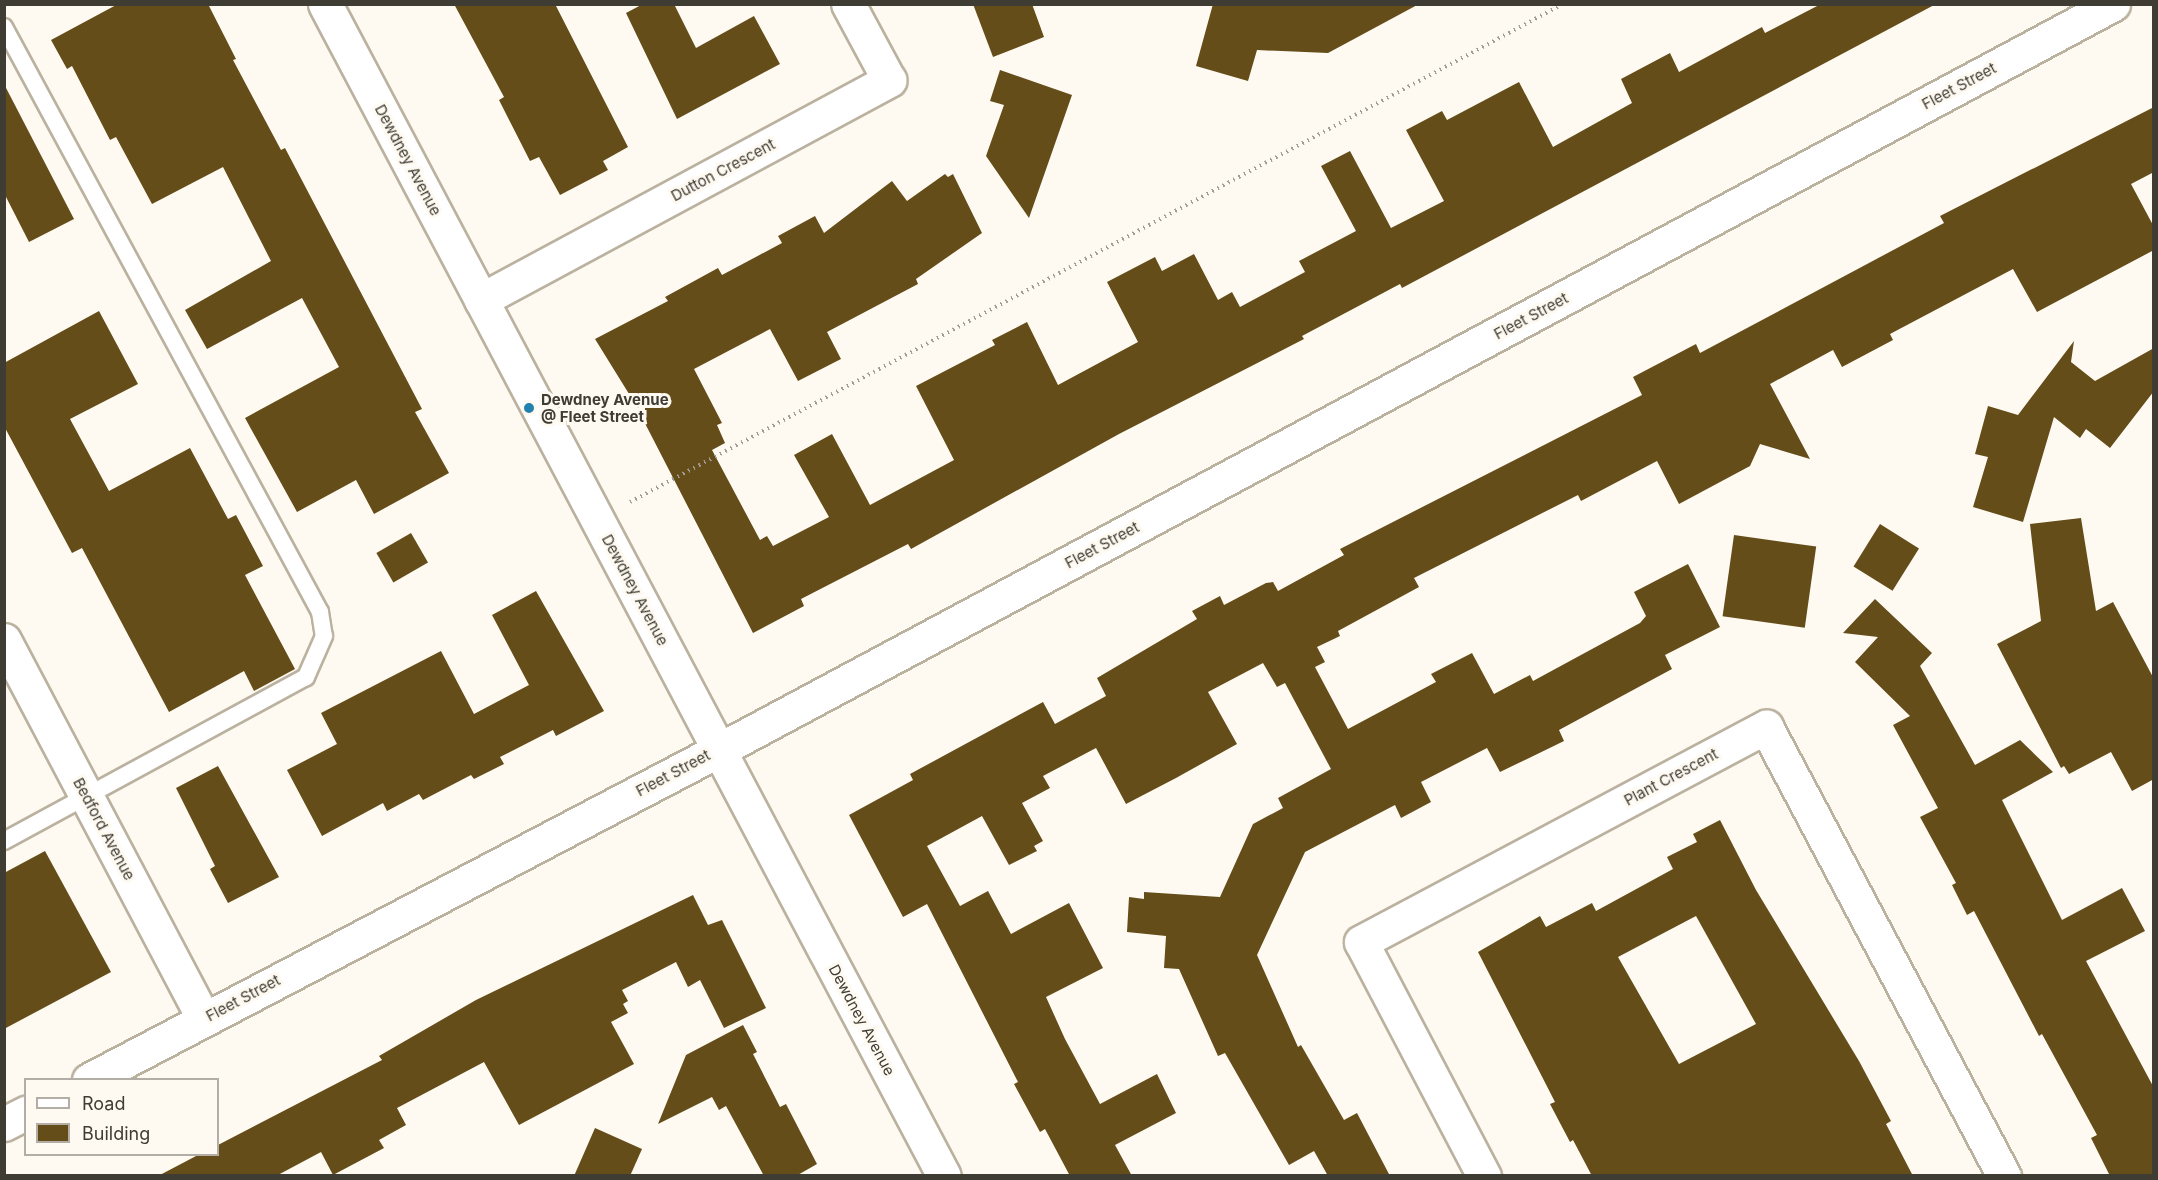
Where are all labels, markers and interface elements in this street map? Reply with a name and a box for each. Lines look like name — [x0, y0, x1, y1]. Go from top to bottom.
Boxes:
street label: Fleet Street — [1919, 59, 1999, 113]
street label: Dewdney Avenue — [371, 101, 445, 219]
street label: Dutton Crescent — [668, 135, 778, 205]
street label: Fleet Street — [1491, 289, 1571, 343]
place label: Dewdney Avenue @ Fleet Street — [541, 390, 669, 425]
marker: Dewdney Avenue @ Fleet Street — [522, 401, 536, 415]
street label: Fleet Street — [1062, 518, 1142, 572]
street label: Dewdney Avenue — [598, 531, 672, 649]
street label: Plant Crescent — [1621, 745, 1721, 809]
street label: Fleet Street — [633, 746, 713, 800]
street label: Bedford Avenue — [69, 775, 139, 883]
street label: Dewdney Avenue — [825, 961, 899, 1079]
street label: Fleet Street — [203, 971, 283, 1025]
legend — [24, 1078, 219, 1156]
text: Road — [82, 1093, 125, 1114]
text: Building — [82, 1123, 150, 1144]

